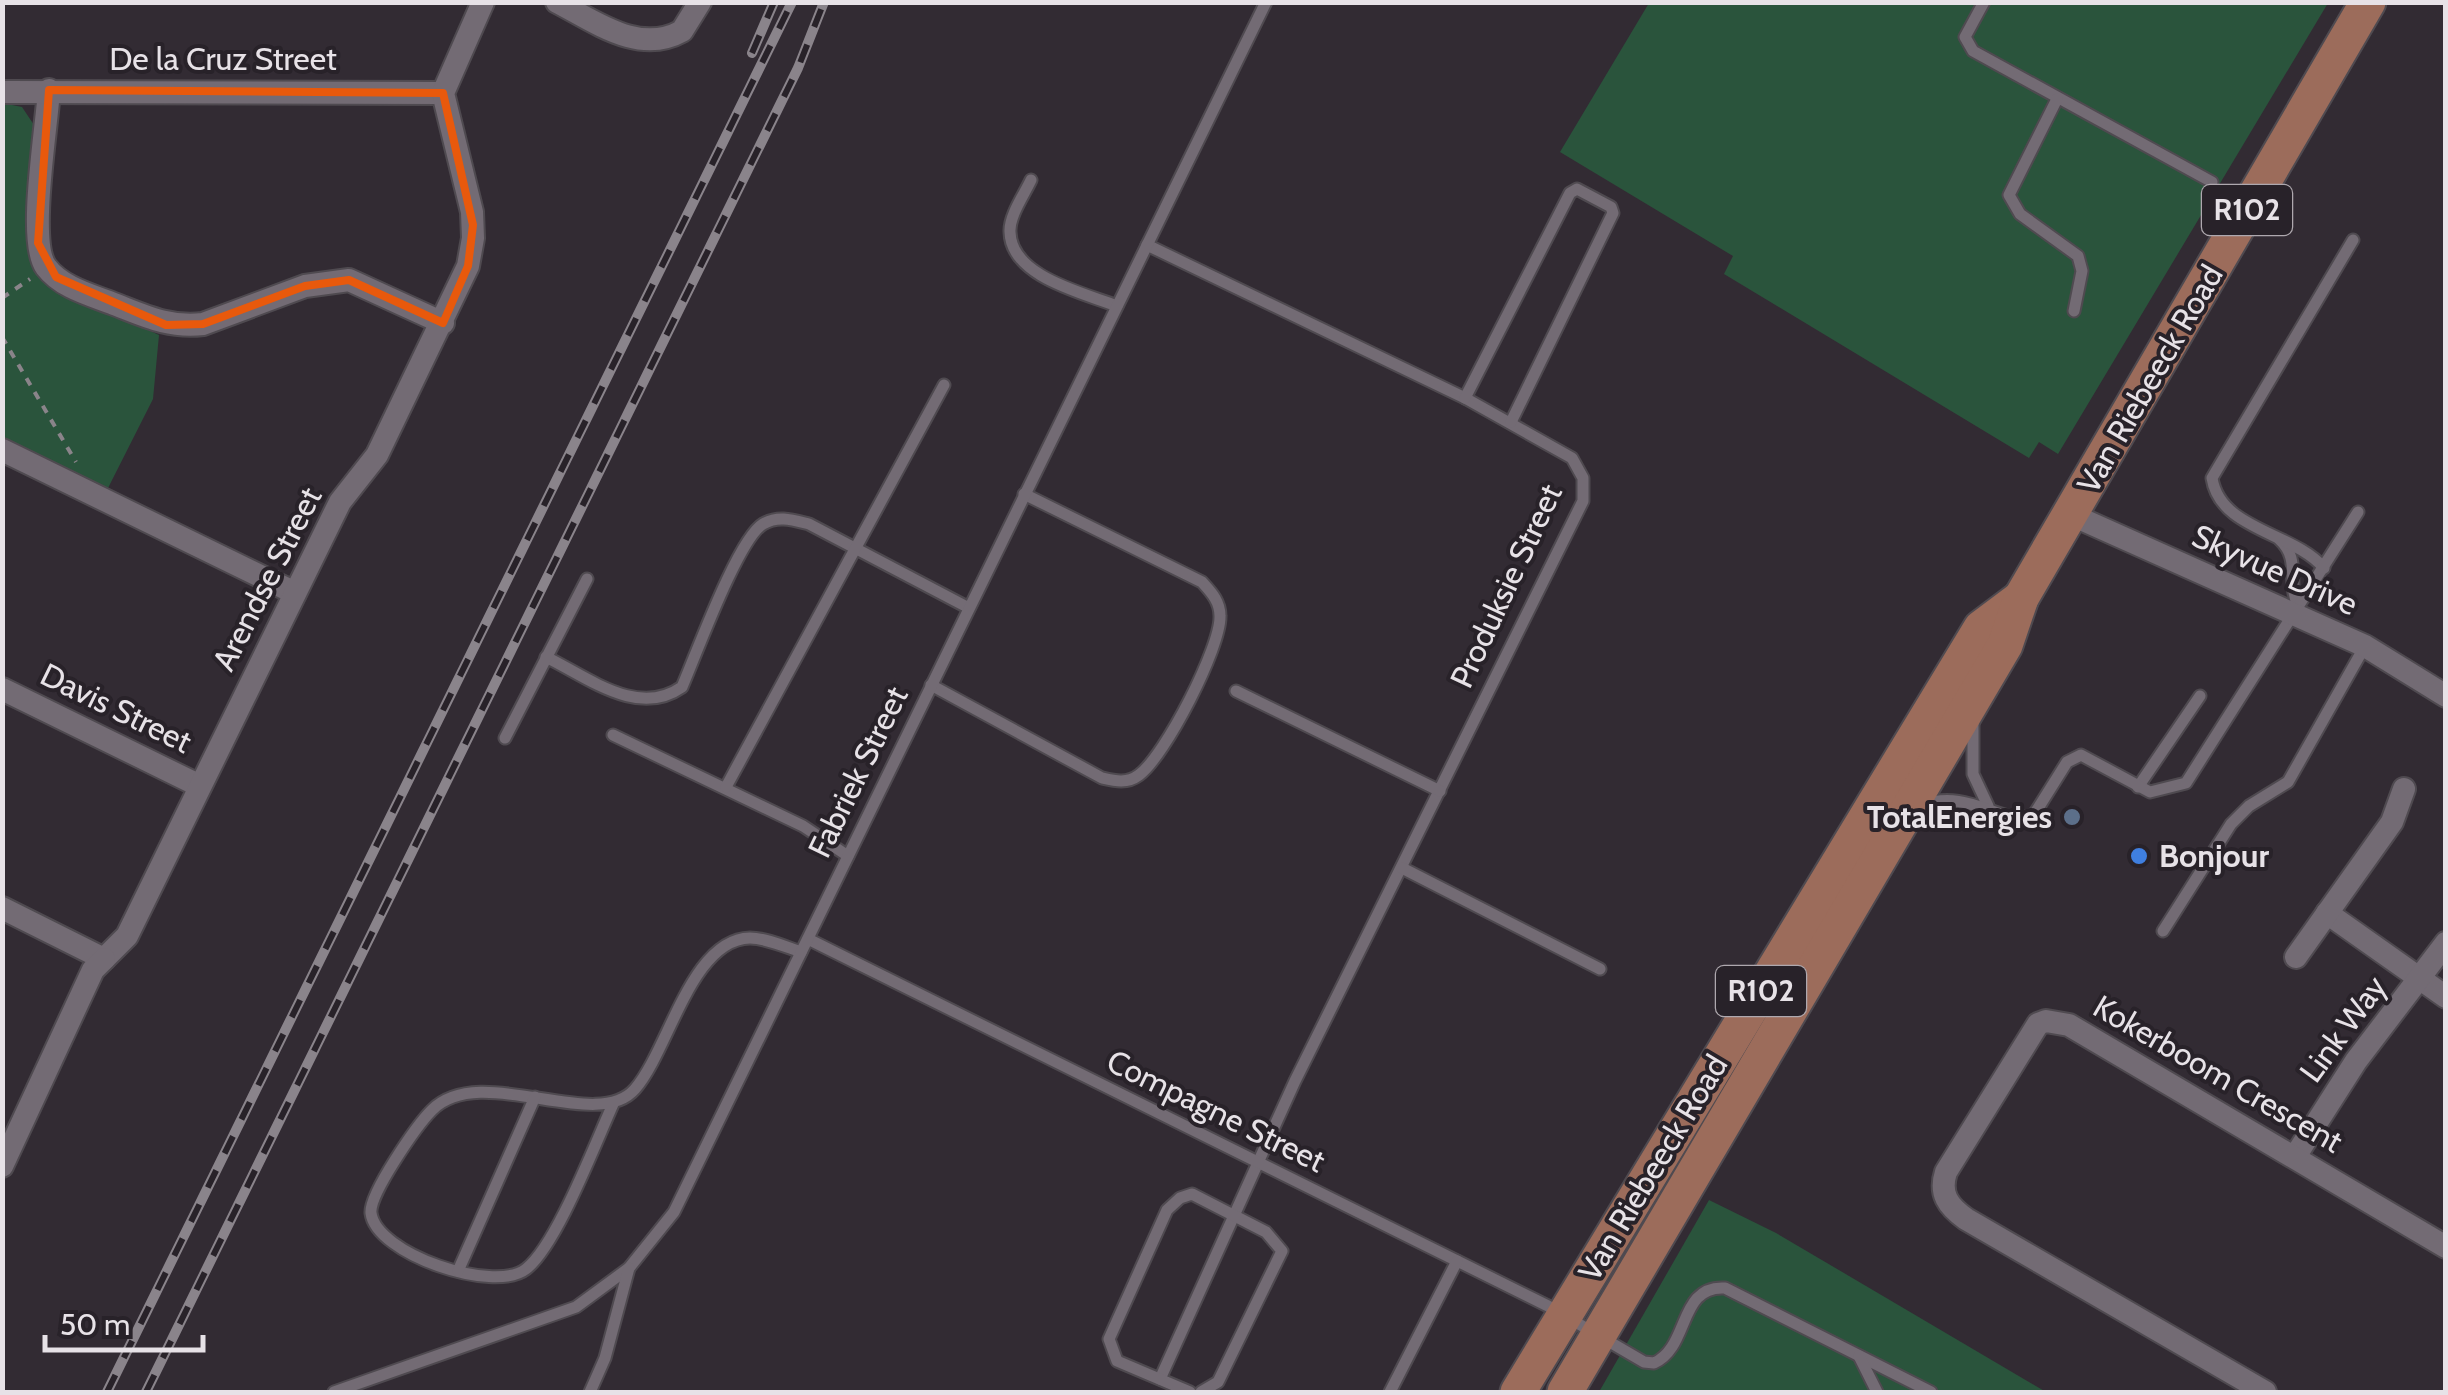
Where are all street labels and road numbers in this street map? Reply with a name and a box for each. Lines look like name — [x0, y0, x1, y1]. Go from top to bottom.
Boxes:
street label: De la Cruz Street — [109, 39, 337, 78]
road number: R102 — [2202, 185, 2292, 235]
street label: Van Riebeeck Road — [2068, 258, 2231, 500]
street label: Produksie Street — [1441, 478, 1570, 694]
street label: Arendse Street — [204, 480, 330, 677]
street label: Skyvue Drive — [2186, 516, 2364, 623]
street label: Davis Street — [34, 654, 198, 761]
street label: Fabriek Street — [799, 680, 916, 864]
road number: R102 — [1716, 966, 1806, 1016]
street label: Link Way — [2291, 968, 2394, 1090]
street label: Kokerboom Crescent — [2087, 986, 2350, 1161]
street label: Compagne Street — [1101, 1041, 1332, 1180]
street label: Van Riebeeck Road — [1570, 1048, 1735, 1288]

